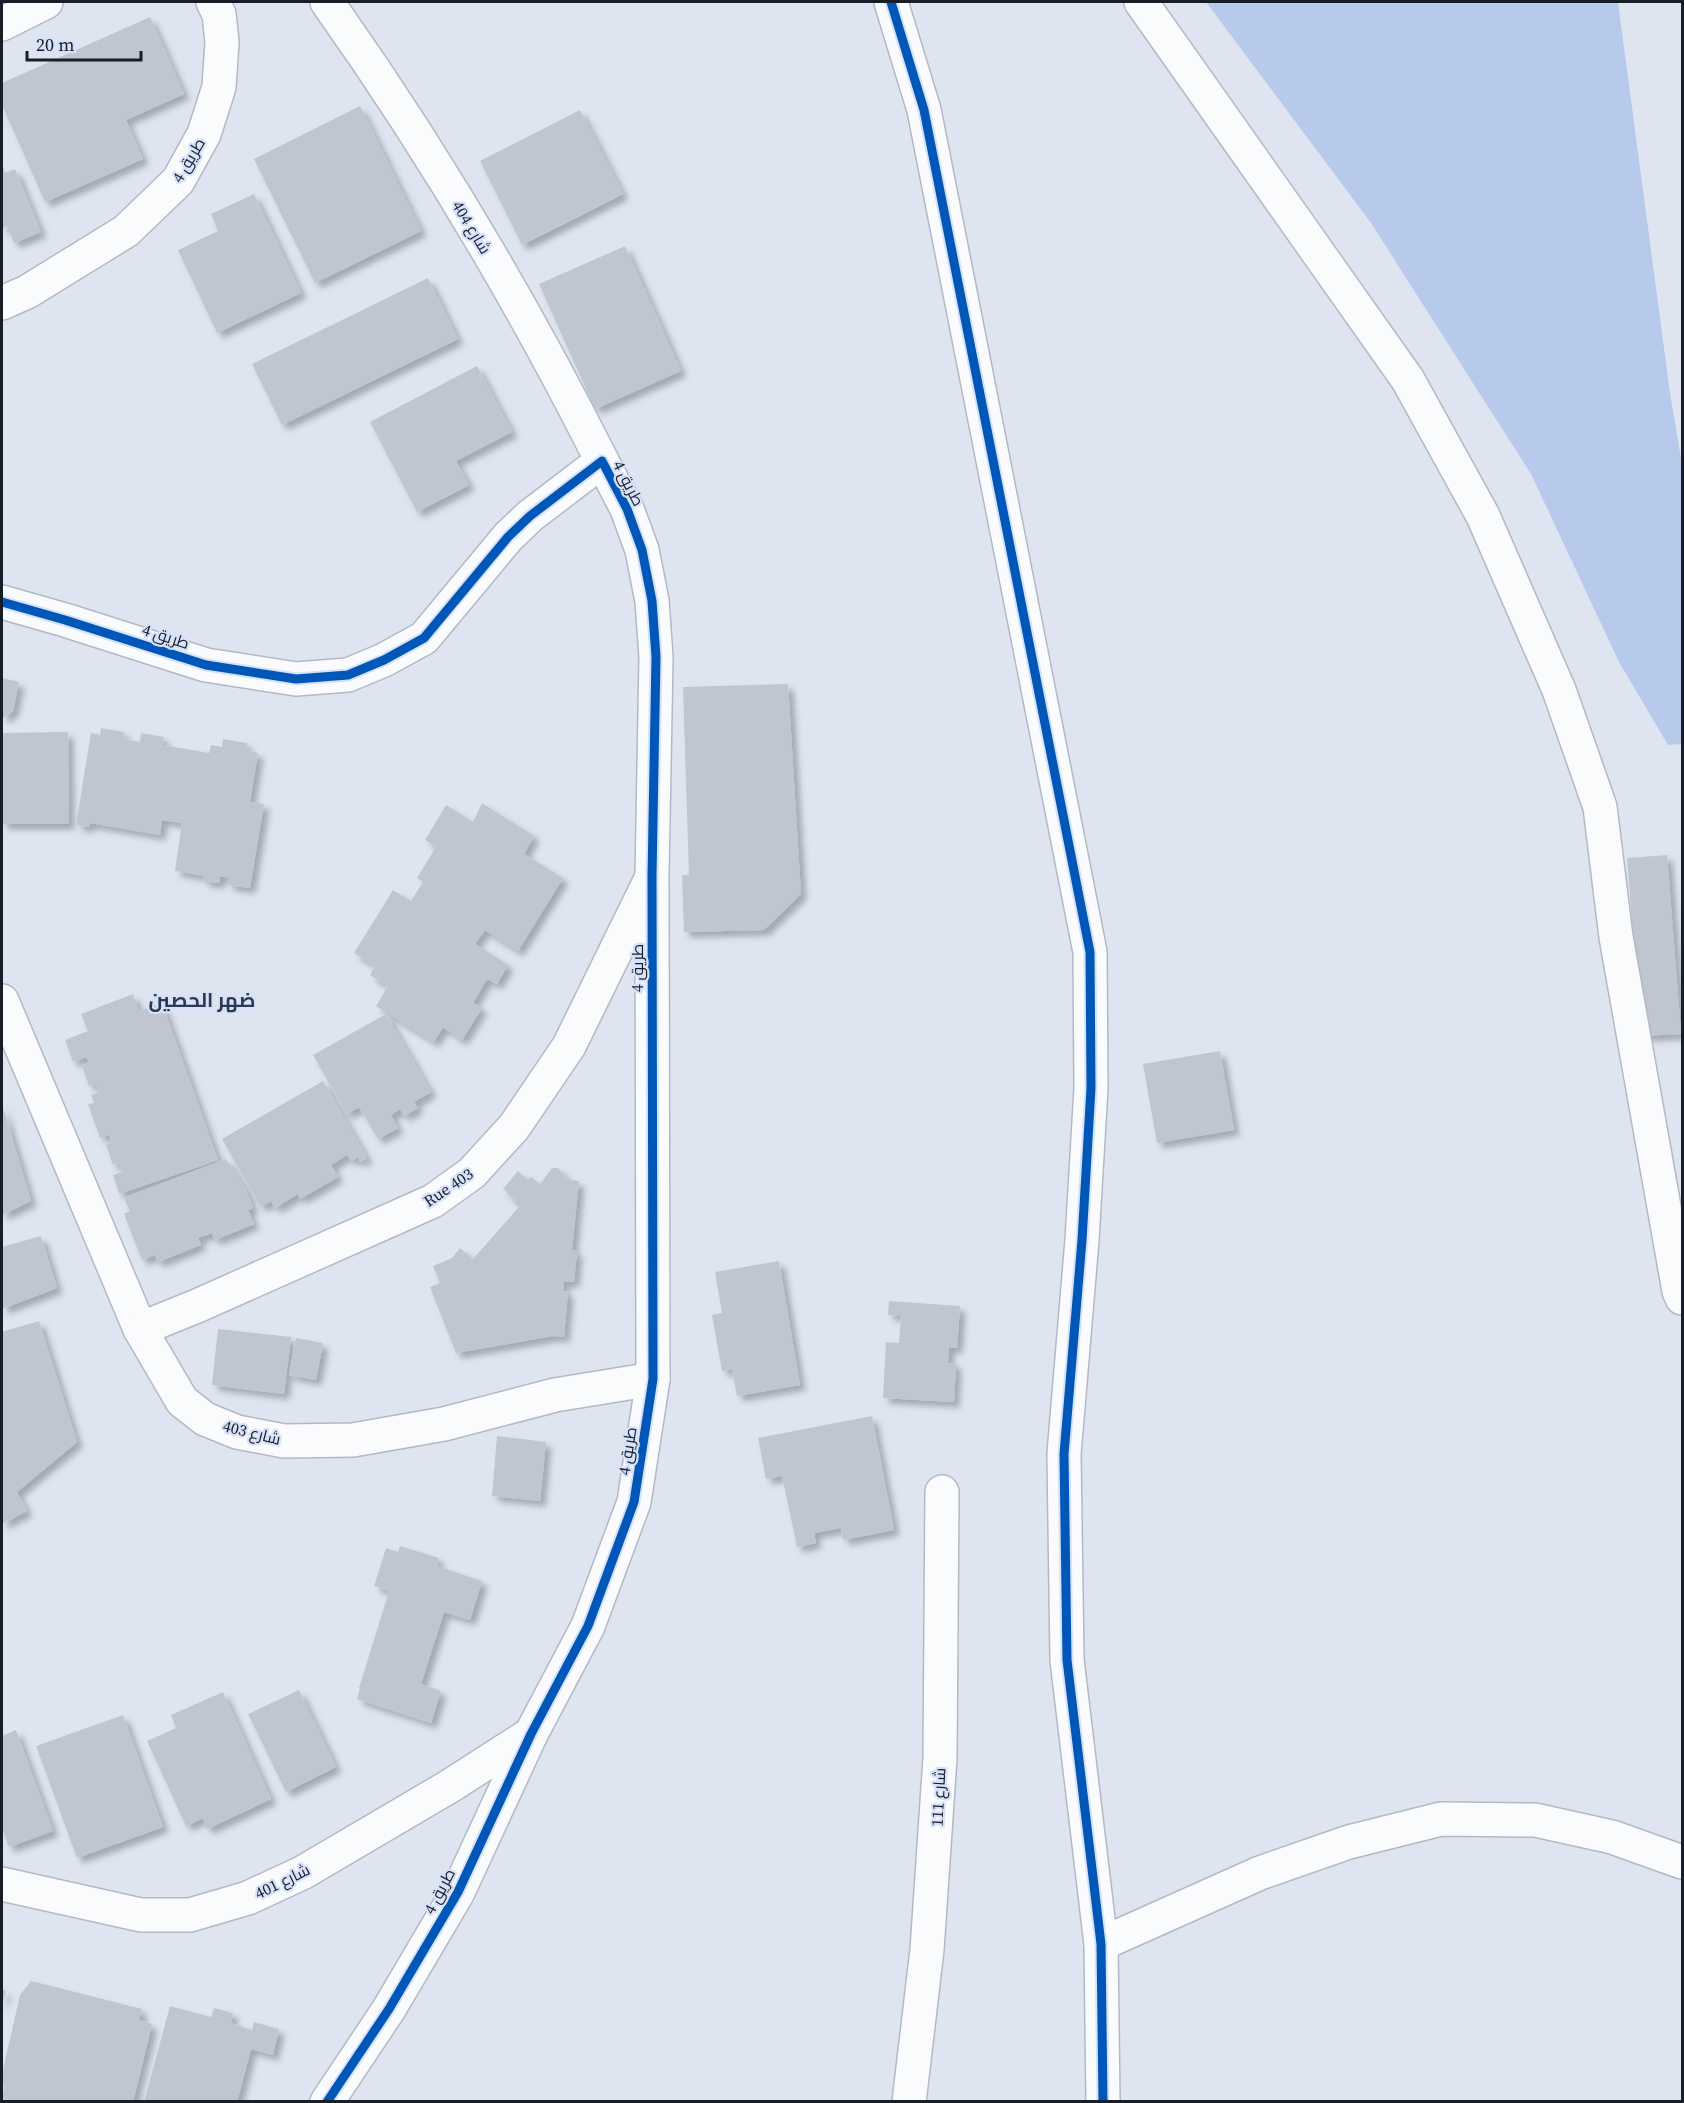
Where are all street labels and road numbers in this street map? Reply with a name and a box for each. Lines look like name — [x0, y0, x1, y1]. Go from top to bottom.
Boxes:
street label: طريق 4 — [166, 134, 210, 186]
street label: شارع 404 — [447, 196, 497, 258]
street label: طريق 4 — [608, 456, 650, 510]
street label: طريق 4 — [140, 618, 192, 654]
street label: طريق 4 — [626, 944, 648, 992]
street label: Rue 403 — [419, 1162, 477, 1212]
street label: شارع 403 — [221, 1414, 283, 1451]
street label: طريق 4 — [612, 1425, 642, 1477]
street label: شارع 111 — [925, 1767, 952, 1827]
street label: شارع 401 — [251, 1858, 314, 1905]
street label: طريق 4 — [418, 1865, 460, 1917]

